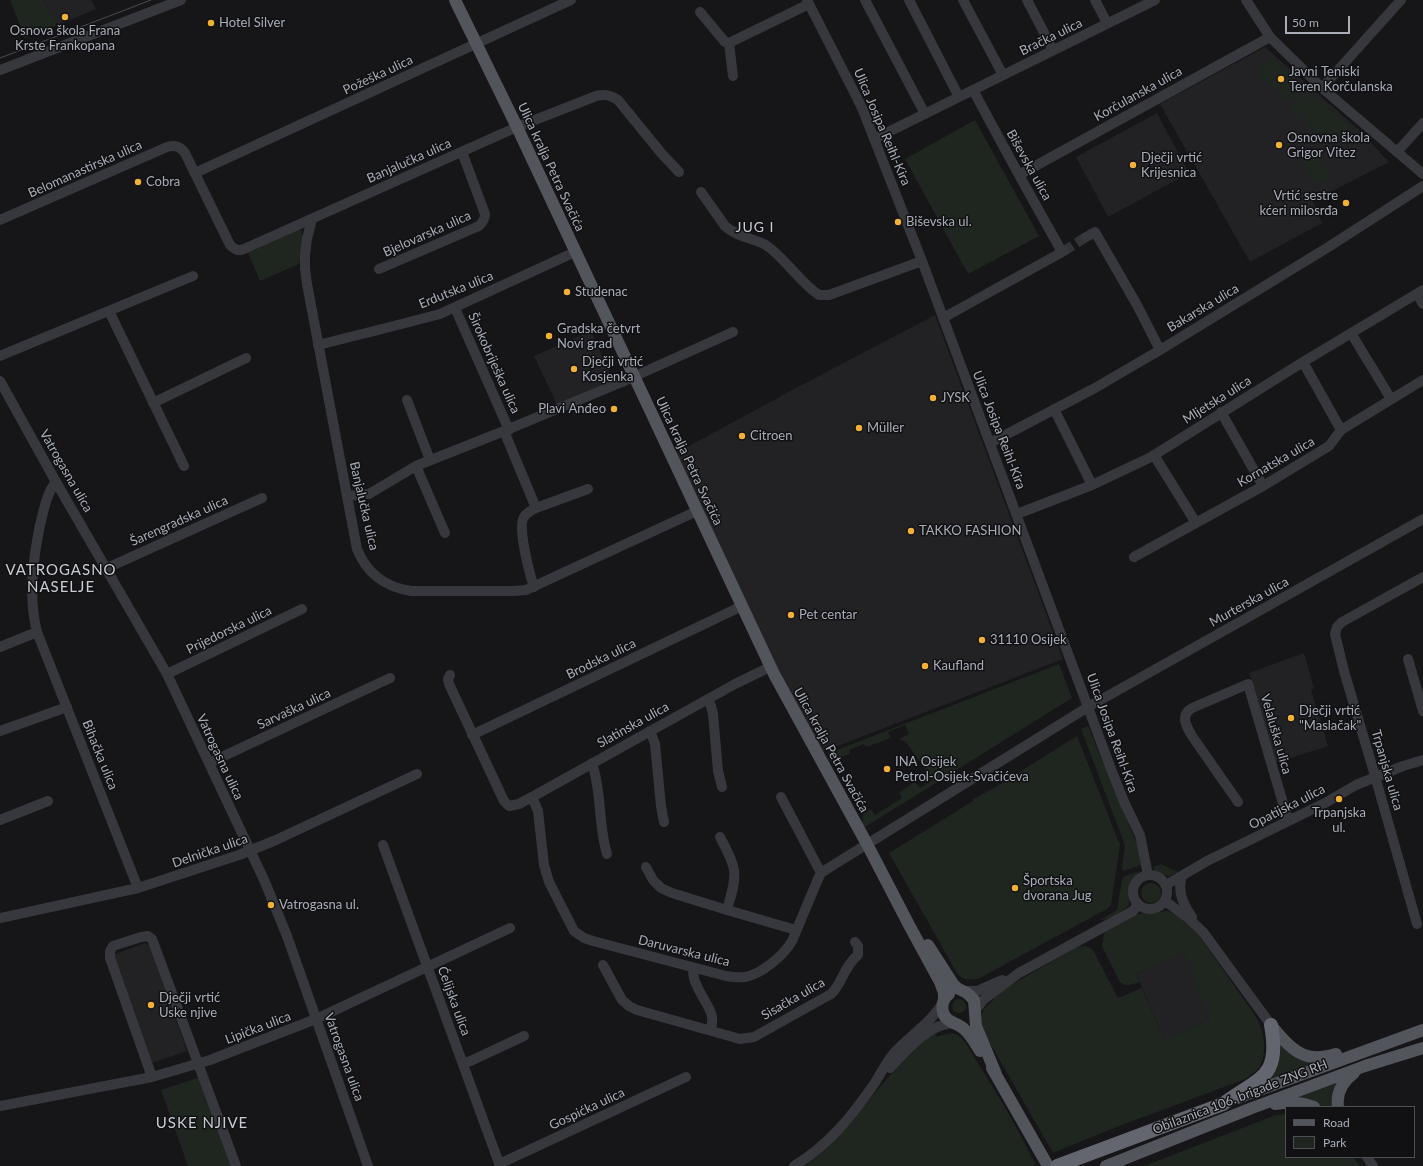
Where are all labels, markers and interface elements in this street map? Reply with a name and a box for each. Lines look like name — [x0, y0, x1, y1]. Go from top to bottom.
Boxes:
scale bar — [1287, 8, 1352, 34]
marker: Osnova škola Frana Krste Frankopana — [60, 12, 70, 22]
place label: Hotel Silver — [219, 15, 285, 31]
street label: Bračka ulica — [1017, 15, 1085, 59]
text: 50 m — [1292, 15, 1319, 30]
marker: Hotel Silver — [206, 18, 216, 28]
place label: Osnova škola Frana Krste Frankopana — [10, 23, 120, 54]
street label: Požeška ulica — [341, 52, 415, 98]
street label: Korčulanska ulica — [1091, 63, 1185, 125]
place label: Javni Teniski Teren Korčulanska — [1289, 64, 1393, 95]
street label: Ulica Josipa Reihl-Kira — [850, 66, 914, 188]
marker: Javni Teniski Teren Korčulanska — [1276, 74, 1286, 84]
street label: Ulica kralja Petra Svačića — [514, 100, 588, 234]
street label: Biševska ulica — [1003, 127, 1055, 203]
place label: Osnovna škola Grigor Vitez — [1287, 130, 1370, 161]
street label: Banjalučka ulica — [364, 135, 454, 187]
street label: Belomanastirska ulica — [26, 137, 144, 201]
marker: Osnovna škola Grigor Vitez — [1274, 140, 1284, 150]
place label: Dječji vrtić Krijesnica — [1141, 150, 1202, 181]
marker: Dječji vrtić Krijesnica — [1128, 160, 1138, 170]
place label: Cobra — [146, 174, 180, 190]
marker: Cobra — [133, 177, 143, 187]
place label: Vrtić sestre kćeri milosrđa — [1260, 188, 1338, 219]
marker: Vrtić sestre kćeri milosrđa — [1341, 198, 1351, 208]
street label: Bjelovarska ulica — [381, 208, 473, 260]
place label: Biševska ul. — [906, 214, 972, 230]
marker: Biševska ul. — [893, 217, 903, 227]
district label: JUG I — [736, 219, 774, 235]
street label: Erdutska ulica — [416, 268, 496, 312]
street label: Bakarska ulica — [1164, 281, 1242, 335]
place label: Studenac — [575, 284, 628, 300]
marker: Studenac — [562, 287, 572, 297]
street label: Širokobriješka ulica — [465, 310, 523, 416]
place label: Gradska četvrt Novi grad — [557, 321, 640, 352]
marker: Gradska četvrt Novi grad — [544, 331, 554, 341]
place label: Dječji vrtić Kosjenka — [582, 354, 643, 385]
marker: Dječji vrtić Kosjenka — [569, 364, 579, 374]
street label: Ulica Josipa Reihl-Kira — [969, 369, 1029, 491]
street label: Mljetska ulica — [1180, 373, 1254, 427]
place label: JYSK — [941, 390, 970, 406]
marker: JYSK — [928, 393, 938, 403]
street label: Ulica kralja Petra Svačića — [652, 394, 726, 528]
place label: Plavi Anđeo — [538, 401, 606, 417]
marker: Plavi Anđeo — [609, 404, 619, 414]
place label: Müller — [867, 420, 904, 436]
marker: Müller — [854, 423, 864, 433]
street label: Vatrogasna ulica — [36, 427, 96, 515]
place label: Citroen — [750, 428, 792, 444]
marker: Citroen — [737, 431, 747, 441]
street label: Kornatska ulica — [1235, 434, 1317, 490]
street label: Banjalučka ulica — [346, 460, 382, 552]
street label: Šarengradska ulica — [128, 492, 230, 550]
place label: TAKKO FASHION — [919, 523, 1021, 539]
marker: TAKKO FASHION — [906, 526, 916, 536]
district label: VATROGASNO NASELJE — [5, 561, 117, 596]
street label: Murterska ulica — [1207, 574, 1291, 630]
street label: Prijedorska ulica — [184, 603, 274, 657]
place label: Pet centar — [799, 607, 857, 623]
marker: Pet centar — [786, 610, 796, 620]
place label: 31110 Osijek — [990, 632, 1067, 648]
street label: Brodska ulica — [564, 635, 638, 683]
marker: 31110 Osijek — [977, 635, 987, 645]
place label: Kaufland — [933, 658, 984, 674]
marker: Kaufland — [920, 661, 930, 671]
street label: Ulica Josipa Reihl-Kira — [1083, 671, 1141, 795]
street label: Sarvaška ulica — [255, 685, 333, 733]
street label: Ulica kralja Petra Svačića — [790, 685, 872, 815]
street label: Velaluška ulica — [1257, 692, 1295, 776]
street label: Slatinska ulica — [594, 699, 672, 751]
place label: Dječji vrtić "Maslačak" — [1299, 703, 1361, 734]
street label: Vatrogasna ulica — [193, 712, 247, 802]
marker: Dječji vrtić "Maslačak" — [1286, 713, 1296, 723]
street label: Bihačka ulica — [79, 718, 121, 792]
street label: Trpanjska ulica — [1368, 728, 1406, 812]
place label: INA Osijek Petrol-Osijek-Svačićeva — [895, 754, 1029, 785]
marker: INA Osijek Petrol-Osijek-Svačićeva — [882, 764, 892, 774]
street label: Opatijska ulica — [1246, 781, 1328, 833]
marker: Trpanjska ul. — [1334, 794, 1344, 804]
place label: Trpanjska ul. — [1312, 805, 1366, 836]
street label: Delnička ulica — [170, 831, 250, 871]
place label: Športska dvorana Jug — [1023, 873, 1092, 904]
marker: Športska dvorana Jug — [1010, 883, 1020, 893]
place label: Vatrogasna ul. — [279, 897, 359, 913]
marker: Vatrogasna ul. — [266, 900, 276, 910]
street label: Daruvarska ulica — [637, 932, 731, 970]
street label: Ćelijska ulica — [434, 964, 474, 1038]
street label: Sisačka ulica — [758, 975, 828, 1023]
place label: Dječji vrtić Uske njive — [159, 990, 220, 1021]
marker: Dječji vrtić Uske njive — [146, 1000, 156, 1010]
street label: Lipička ulica — [223, 1008, 293, 1048]
street label: Vatrogasna ulica — [321, 1011, 367, 1103]
street label: Obilaznica 106. brigade ZNG RH — [1150, 1056, 1330, 1138]
street label: Gospićka ulica — [547, 1085, 627, 1133]
legend — [1285, 1106, 1415, 1158]
district label: USKE NJIVE — [156, 1114, 248, 1132]
text: Road — [1323, 1115, 1350, 1130]
text: Park — [1323, 1135, 1346, 1150]

